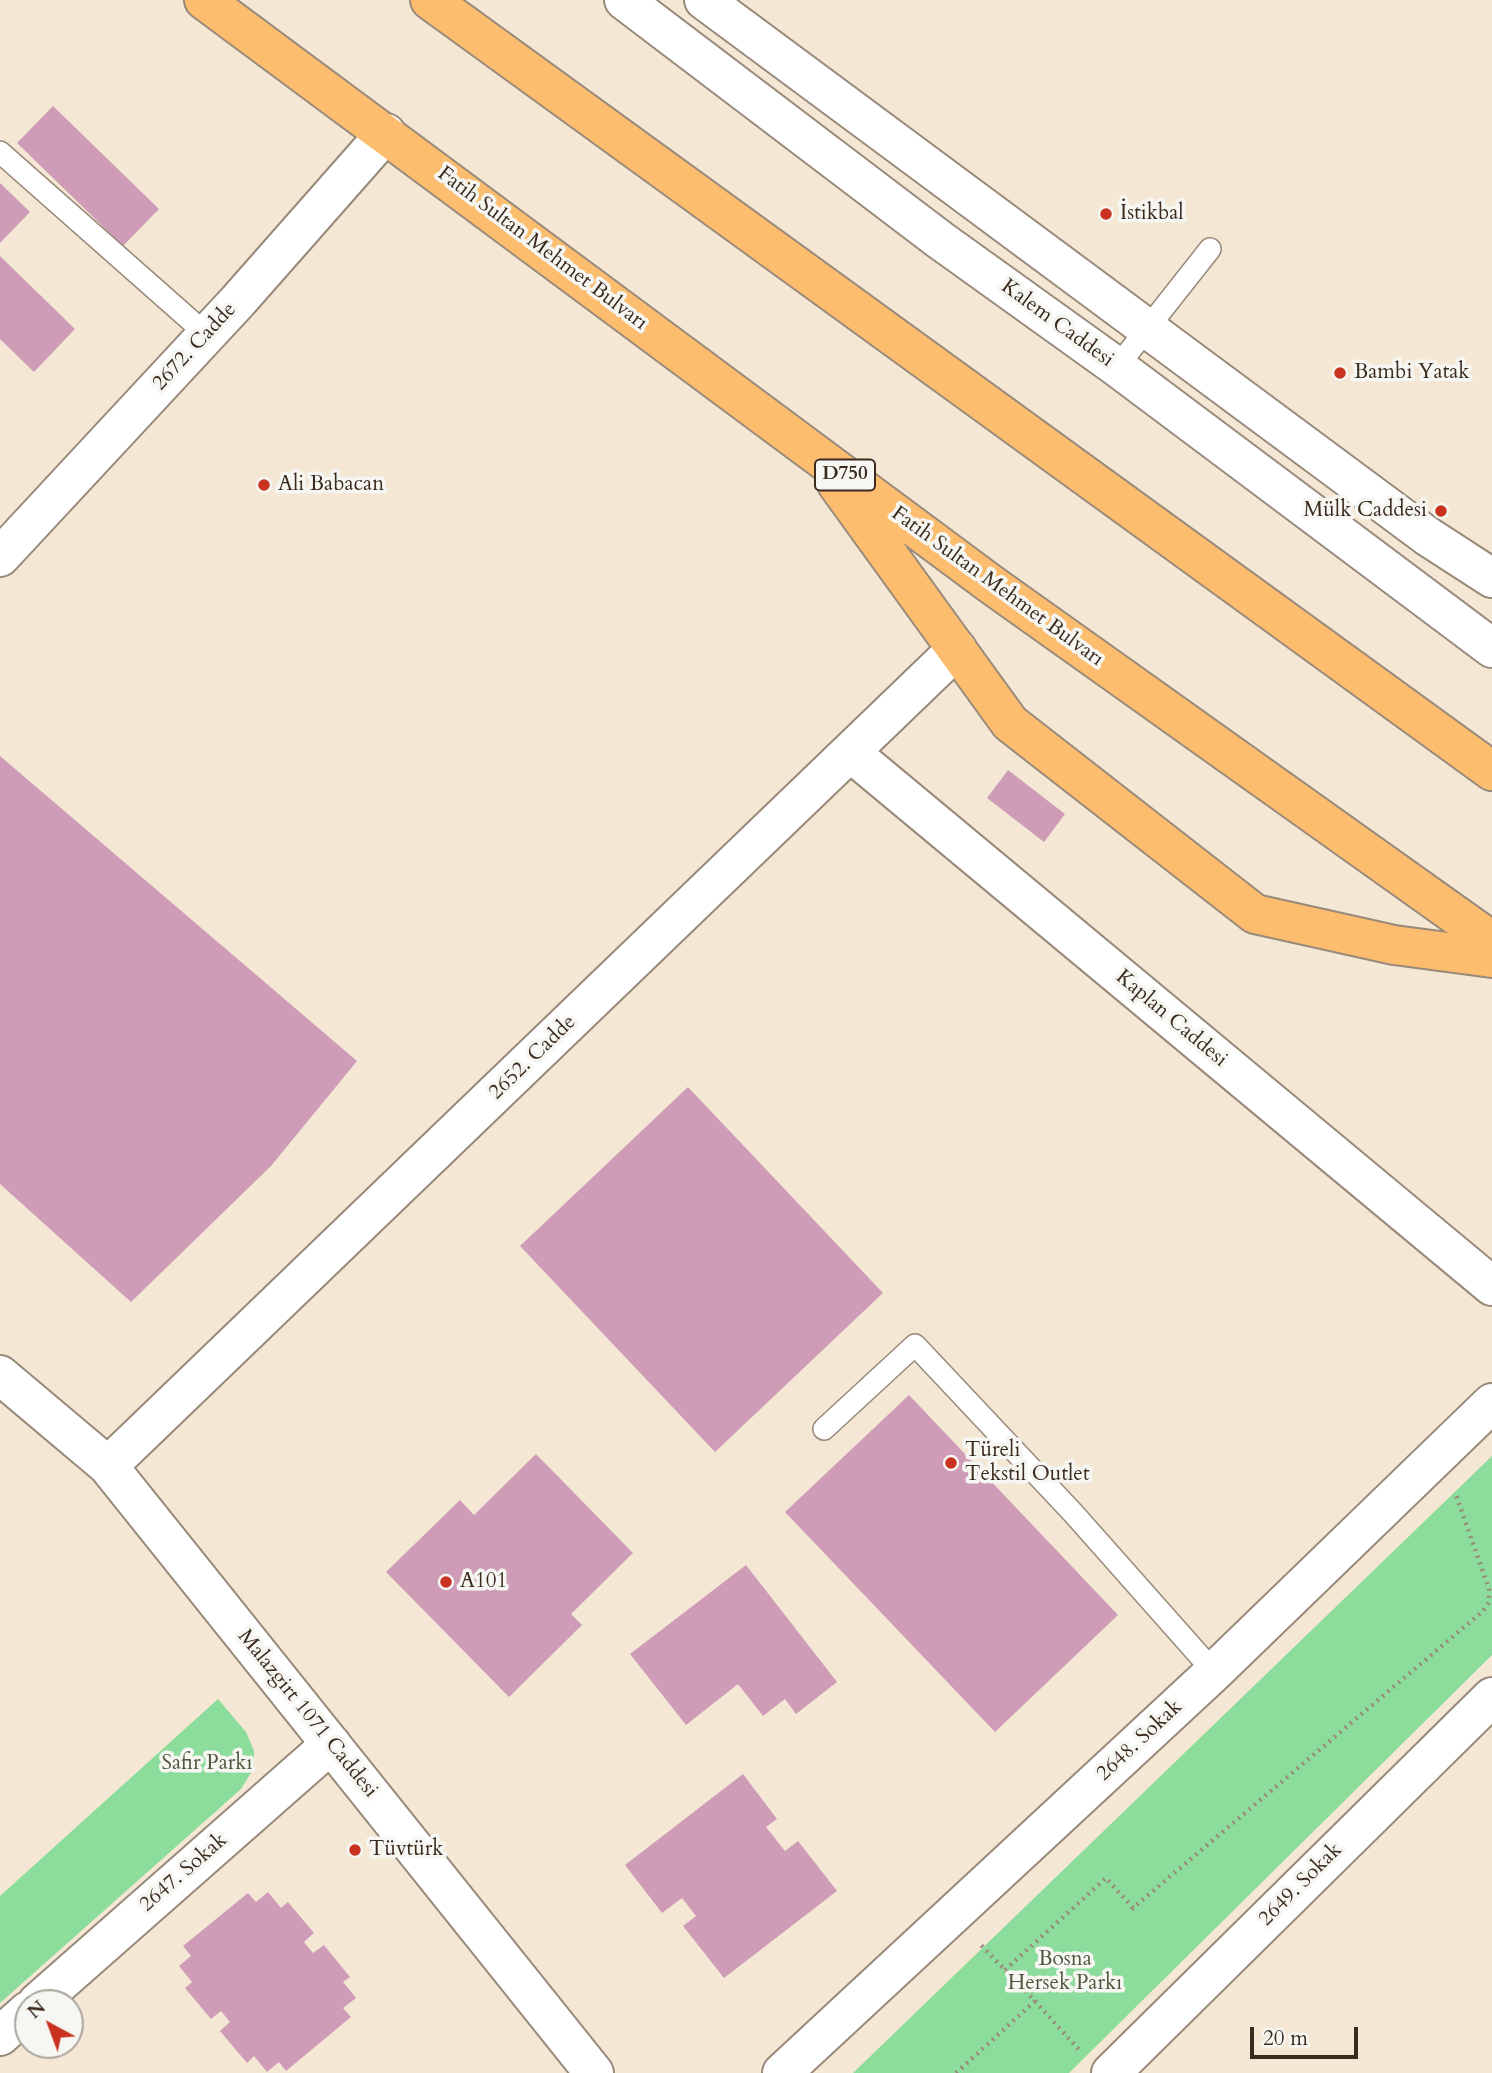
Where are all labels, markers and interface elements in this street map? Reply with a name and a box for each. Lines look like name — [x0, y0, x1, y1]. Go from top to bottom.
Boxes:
street label: Fatih Sultan Mehmet Bulvarı — [432, 162, 652, 336]
place label: İstikbal — [1120, 201, 1184, 227]
marker: İstikbal — [1098, 206, 1114, 222]
street label: Kalem Caddesi — [996, 275, 1118, 373]
street label: 2672. Cadde — [148, 298, 242, 396]
place label: Bambi Yatak — [1354, 360, 1470, 386]
marker: Bambi Yatak — [1332, 365, 1348, 381]
road number: D750 — [815, 460, 875, 490]
place label: Ali Babacan — [278, 472, 384, 498]
marker: Ali Babacan — [256, 477, 272, 493]
place label: Mülk Caddesi — [1304, 498, 1427, 524]
street label: Fatih Sultan Mehmet Bulvarı — [886, 502, 1108, 672]
marker: Mülk Caddesi — [1433, 503, 1449, 519]
street label: Kaplan Caddesi — [1110, 965, 1232, 1073]
street label: 2652. Cadde — [484, 1010, 582, 1106]
place label: Türeli Tekstil Outlet — [965, 1438, 1090, 1488]
marker: Türeli Tekstil Outlet — [943, 1455, 959, 1471]
place label: A101 — [460, 1569, 507, 1595]
marker: A101 — [438, 1574, 454, 1590]
street label: Malazgirt 1071 Caddesi — [231, 1625, 383, 1803]
street label: 2648. Sokak — [1092, 1695, 1188, 1787]
park label: Safir Parkı — [161, 1751, 253, 1777]
street label: 2647. Sokak — [135, 1828, 233, 1918]
place label: Tüvtürk — [369, 1837, 444, 1863]
street label: 2649. Sokak — [1254, 1838, 1348, 1932]
marker: Tüvtürk — [347, 1842, 363, 1858]
park label: Bosna Hersek Parkı — [1008, 1947, 1122, 1997]
north arrow — [14, 1989, 84, 2059]
text: N — [22, 1994, 51, 2025]
scale bar — [1254, 2014, 1362, 2058]
text: 20 m — [1263, 2024, 1308, 2053]

